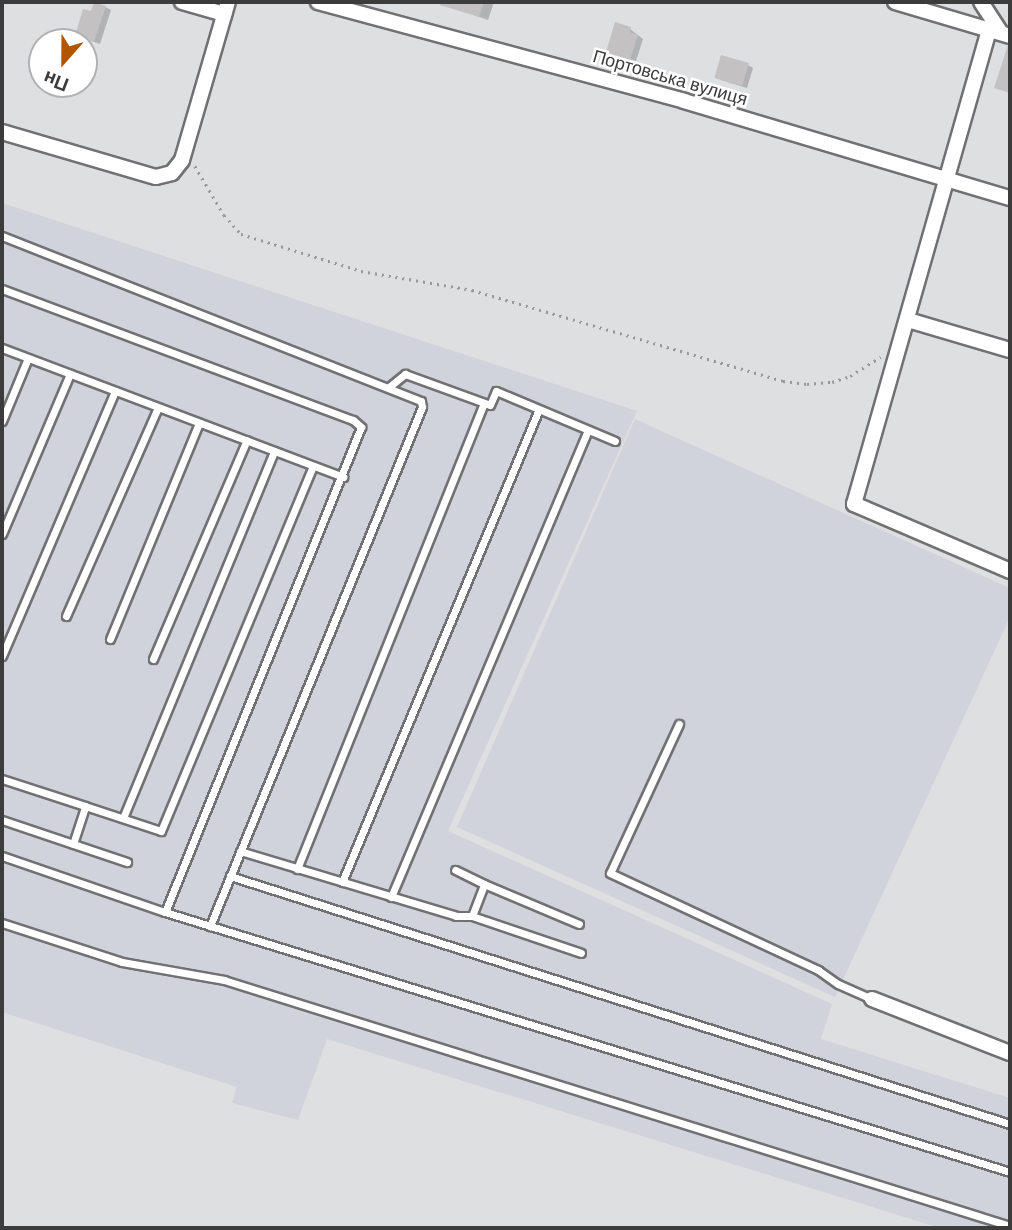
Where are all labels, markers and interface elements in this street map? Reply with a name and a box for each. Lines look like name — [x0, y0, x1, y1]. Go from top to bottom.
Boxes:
north arrow — [28, 28, 98, 98]
street label: Портовська вулиця — [590, 46, 750, 110]
text: Пн — [40, 65, 72, 97]

